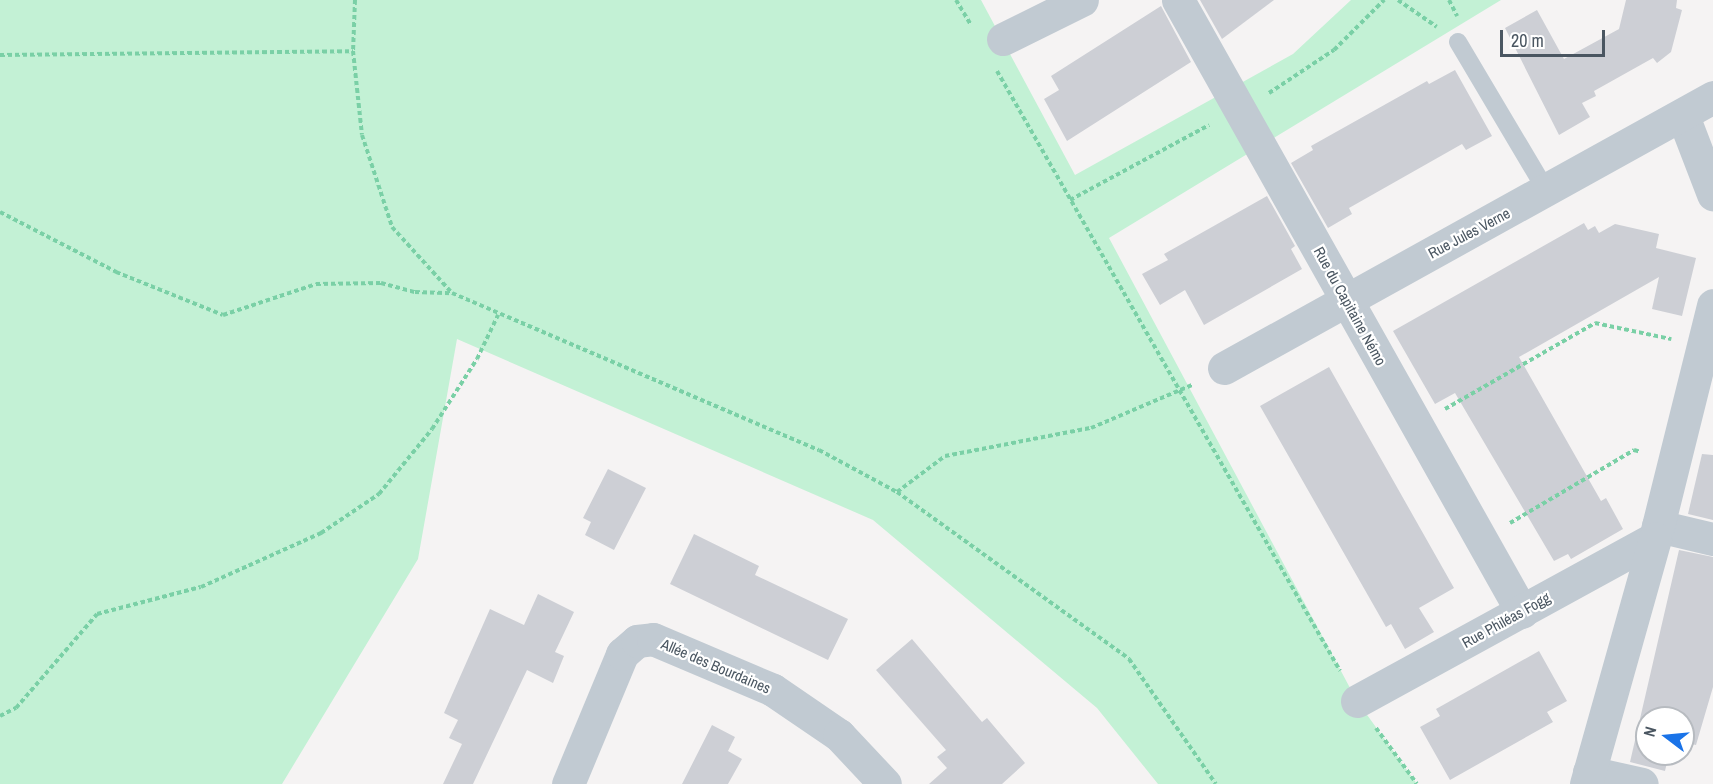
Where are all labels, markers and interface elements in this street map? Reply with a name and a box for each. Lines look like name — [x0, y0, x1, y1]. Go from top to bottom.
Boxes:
scale bar — [1503, 18, 1608, 56]
text: 20 m — [1511, 28, 1544, 53]
street label: Rue Jules Verne — [1425, 204, 1513, 262]
street label: Rue du Capitaine Némo — [1310, 244, 1390, 368]
street label: Rue Philéas Fogg — [1459, 588, 1553, 652]
street label: Allée des Bourdaines — [659, 635, 773, 697]
north arrow — [1635, 706, 1695, 766]
text: N — [1638, 724, 1661, 739]

